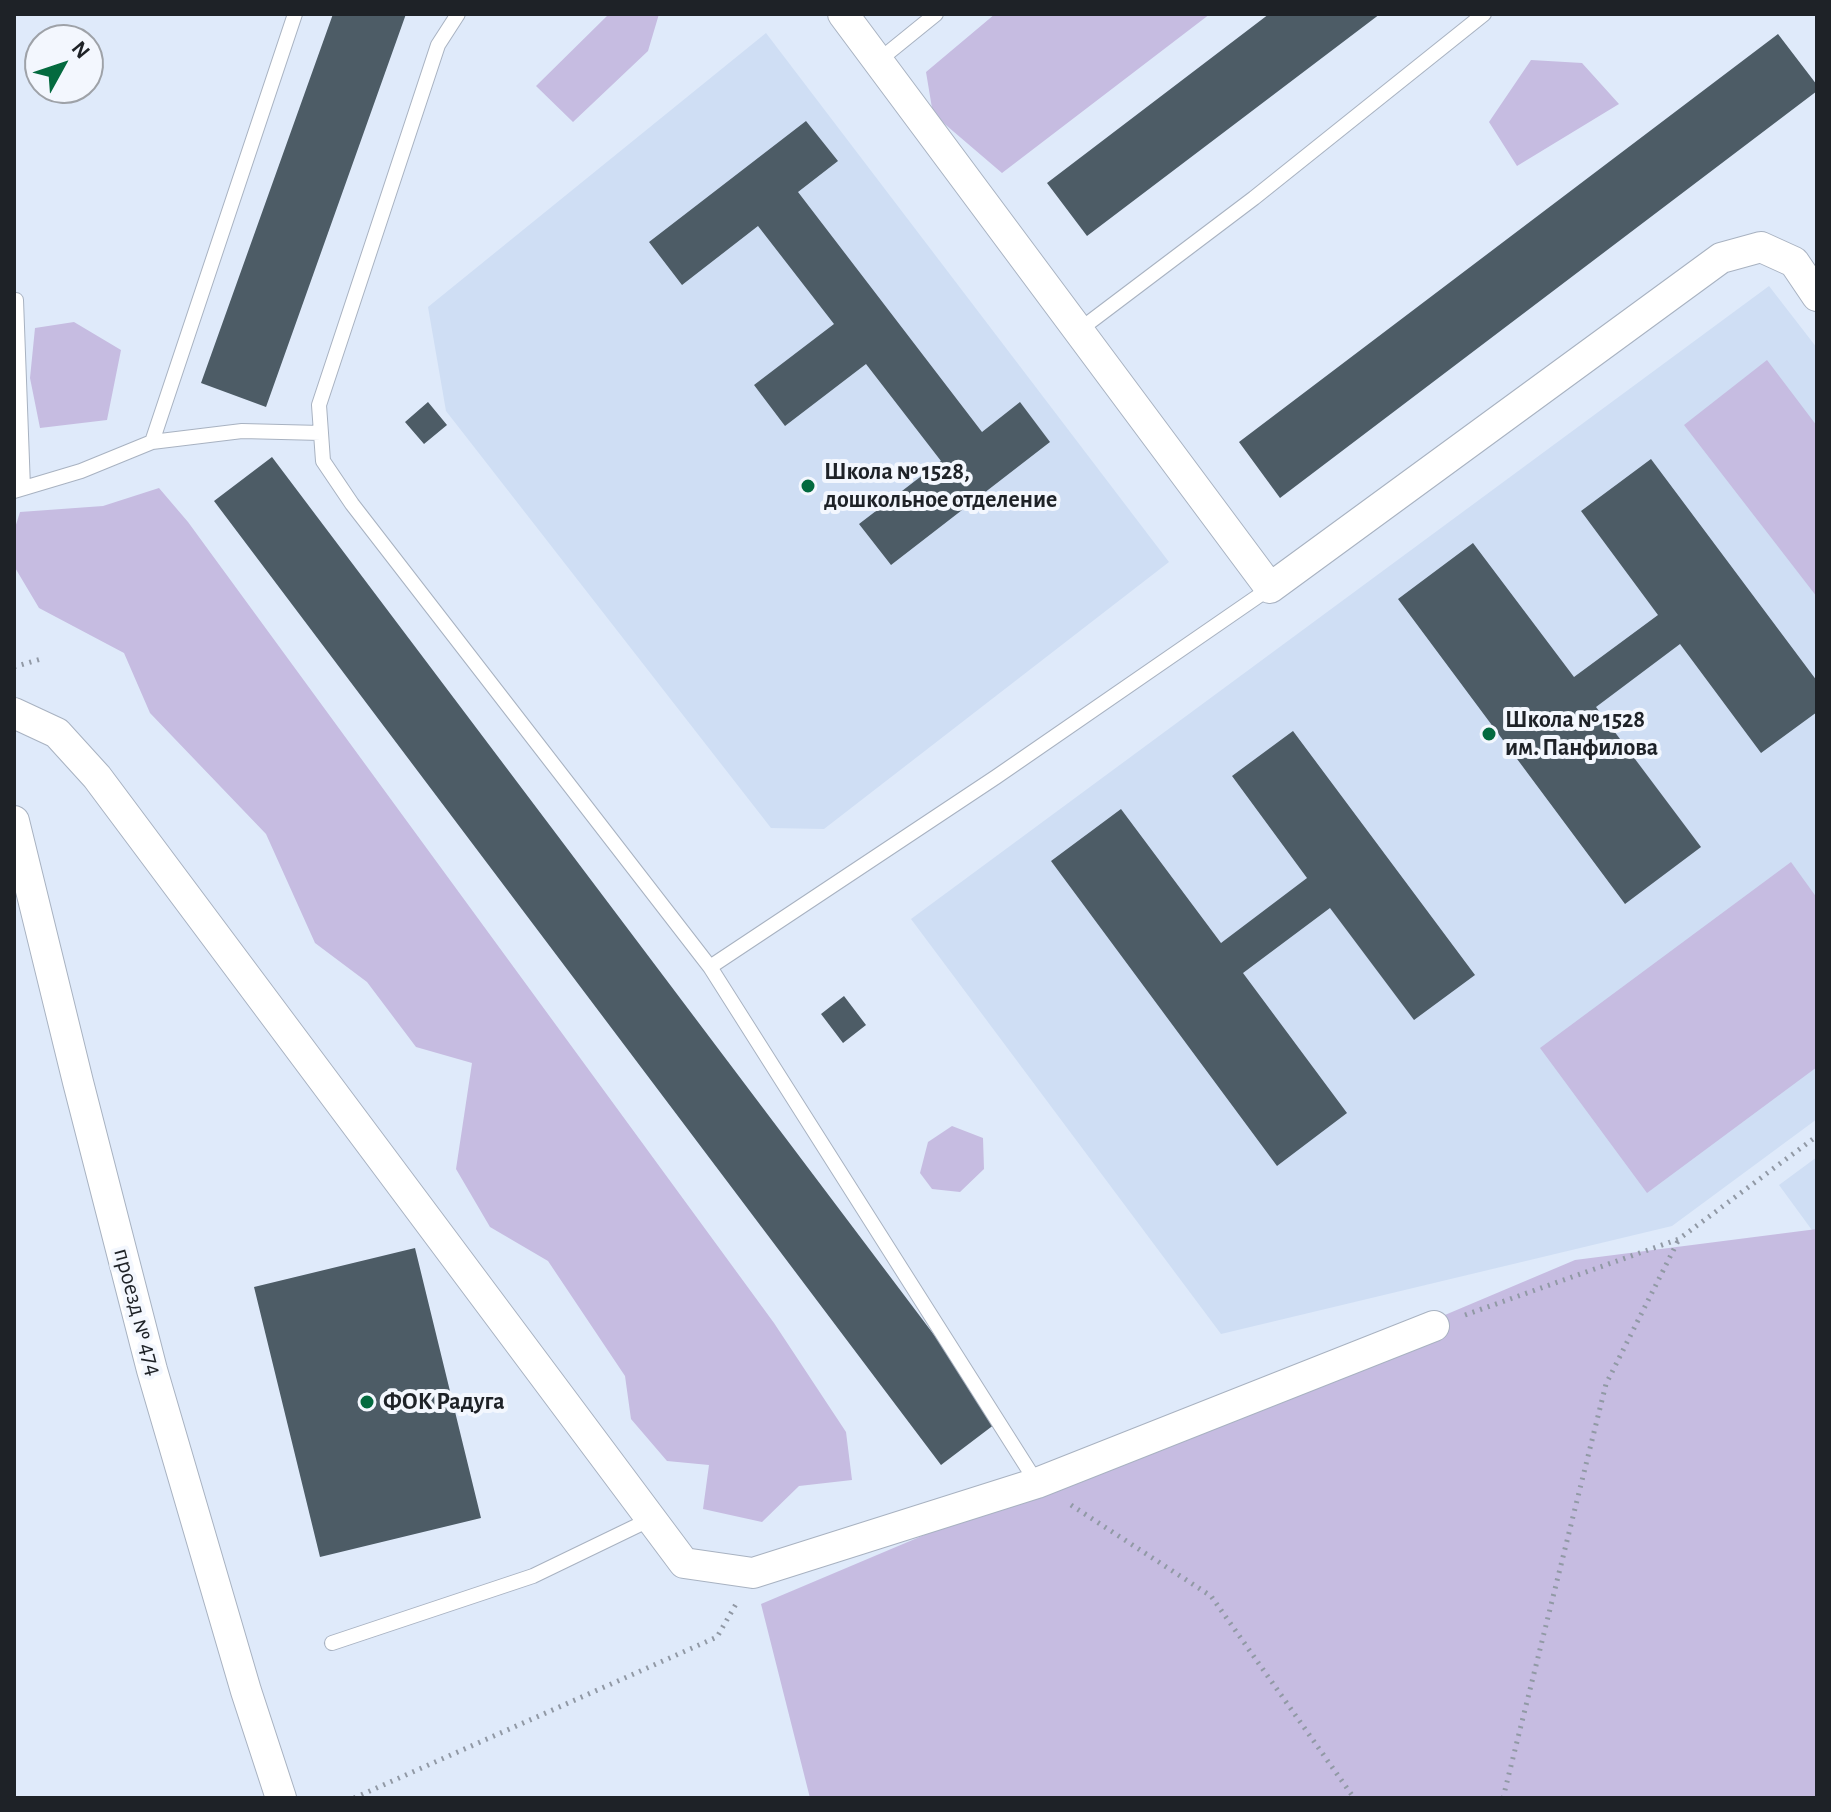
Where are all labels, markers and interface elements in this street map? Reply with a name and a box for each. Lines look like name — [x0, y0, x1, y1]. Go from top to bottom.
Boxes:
north arrow — [24, 24, 104, 104]
text: N — [68, 37, 94, 63]
place label: Школа № 1528, дошкольное отделение — [824, 458, 1057, 514]
marker: Школа № 1528, дошкольное отделение — [799, 477, 817, 495]
place label: Школа № 1528 им. Панфилова — [1505, 706, 1658, 762]
marker: Школа № 1528 им. Панфилова — [1480, 725, 1498, 743]
street label: проезд № 474 — [107, 1245, 169, 1379]
place label: ФОК Радуга — [383, 1388, 505, 1416]
marker: ФОК Радуга — [358, 1393, 376, 1411]

